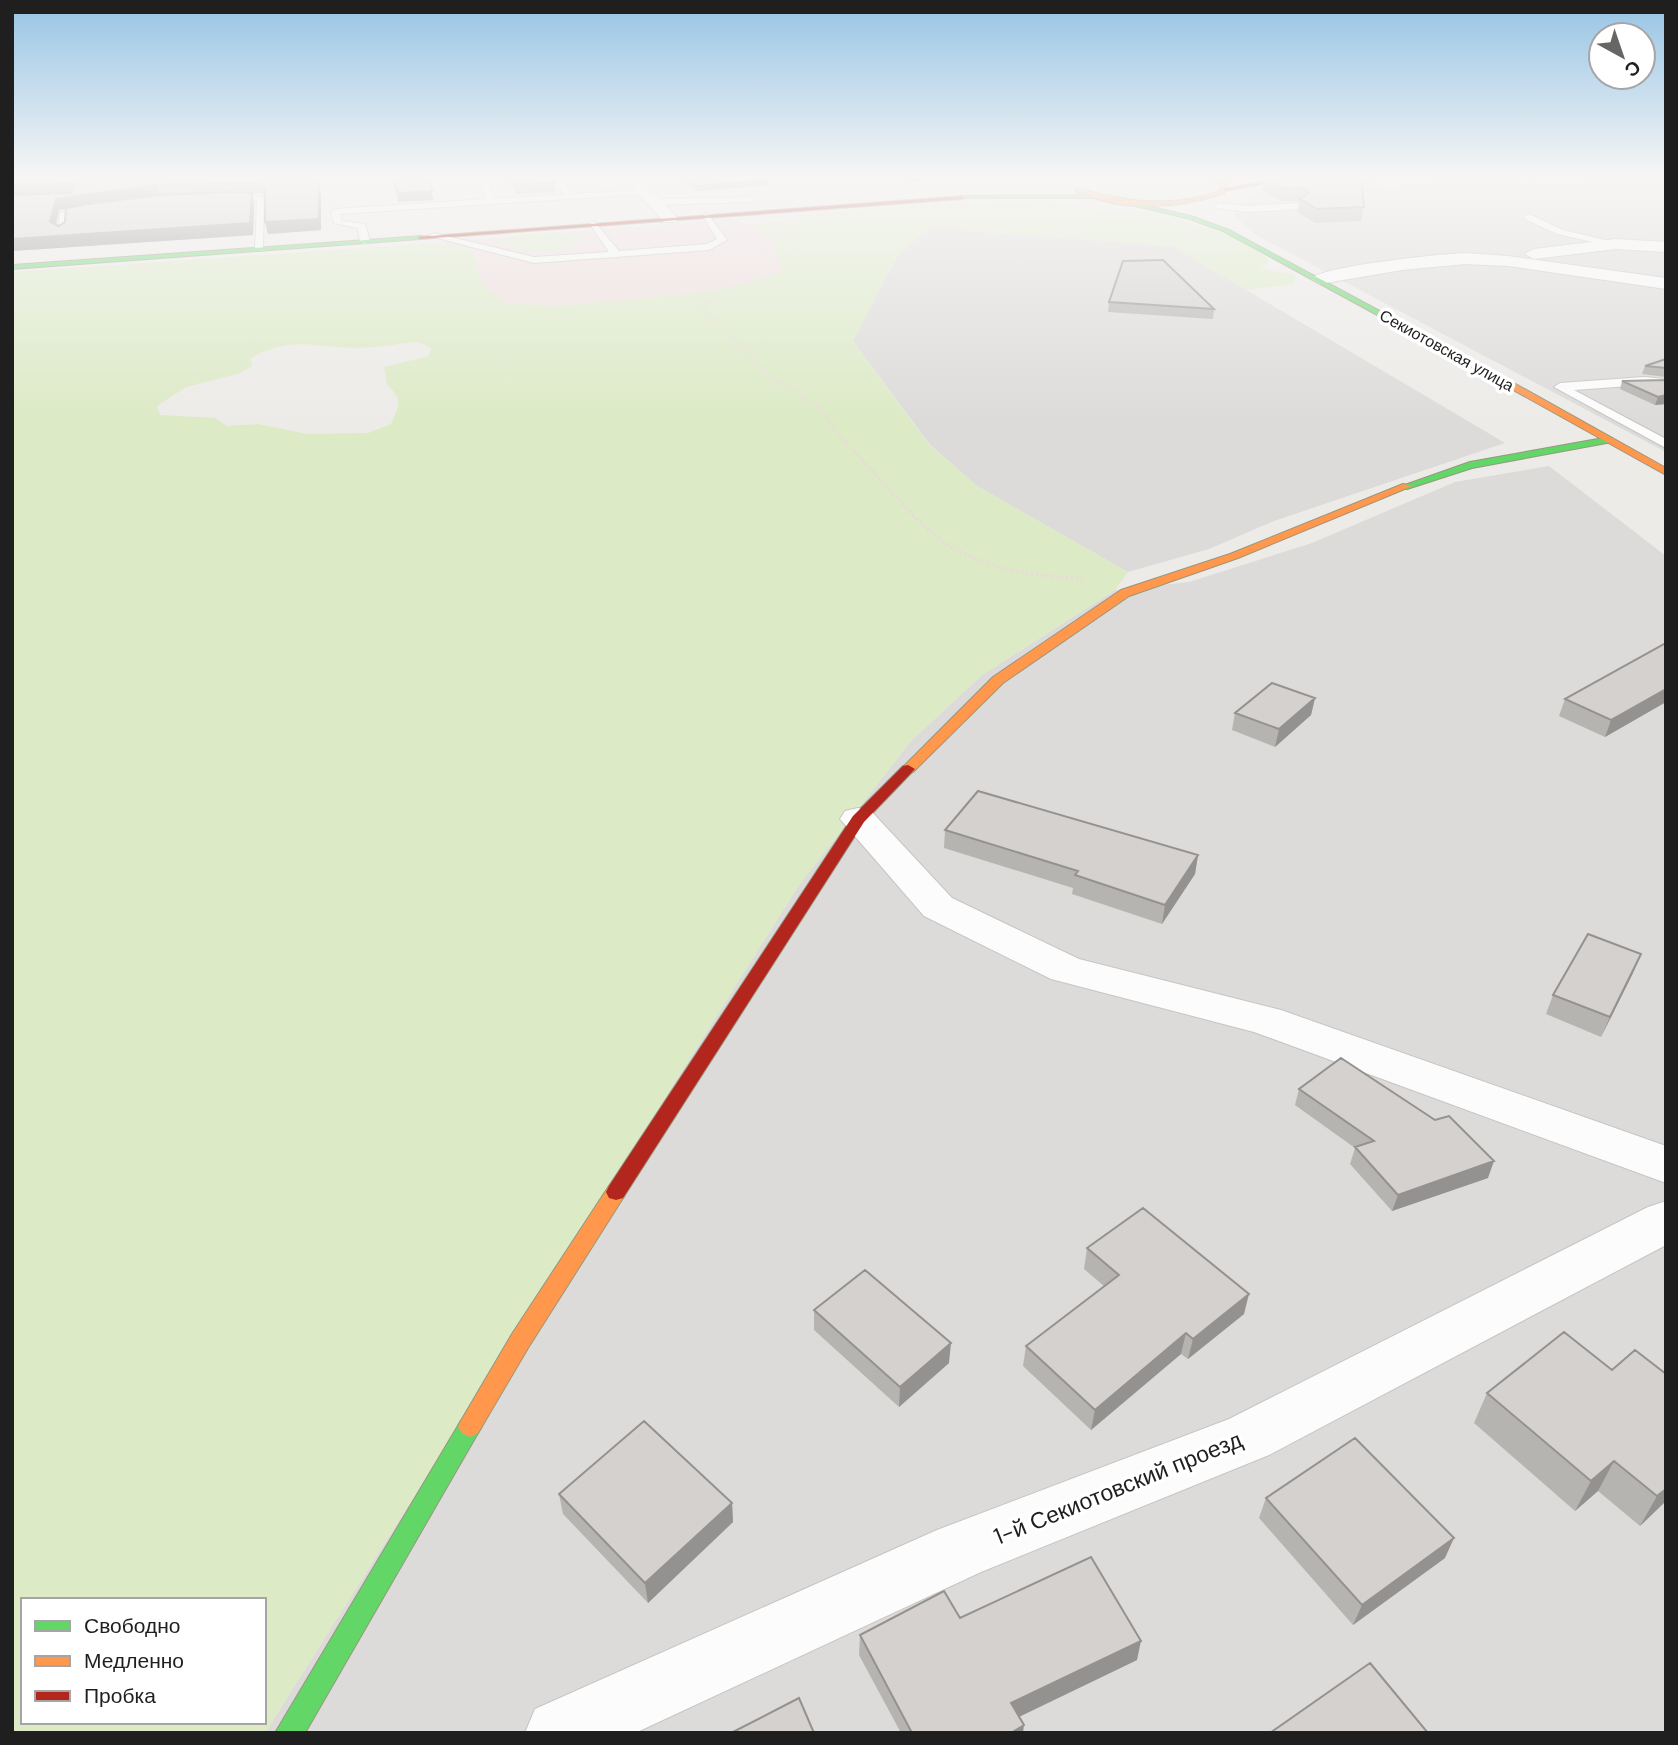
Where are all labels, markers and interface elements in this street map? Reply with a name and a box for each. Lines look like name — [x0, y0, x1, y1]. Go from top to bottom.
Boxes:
north arrow — [1587, 21, 1657, 91]
text: С — [1619, 55, 1646, 83]
street label: Секиотовская улица — [1376, 305, 1518, 396]
street label: 1-й Секиотовский проезд — [989, 1424, 1247, 1552]
legend — [21, 1598, 266, 1724]
text: Свободно — [84, 1612, 181, 1640]
text: Медленно — [84, 1647, 184, 1675]
text: Пробка — [84, 1682, 156, 1710]

